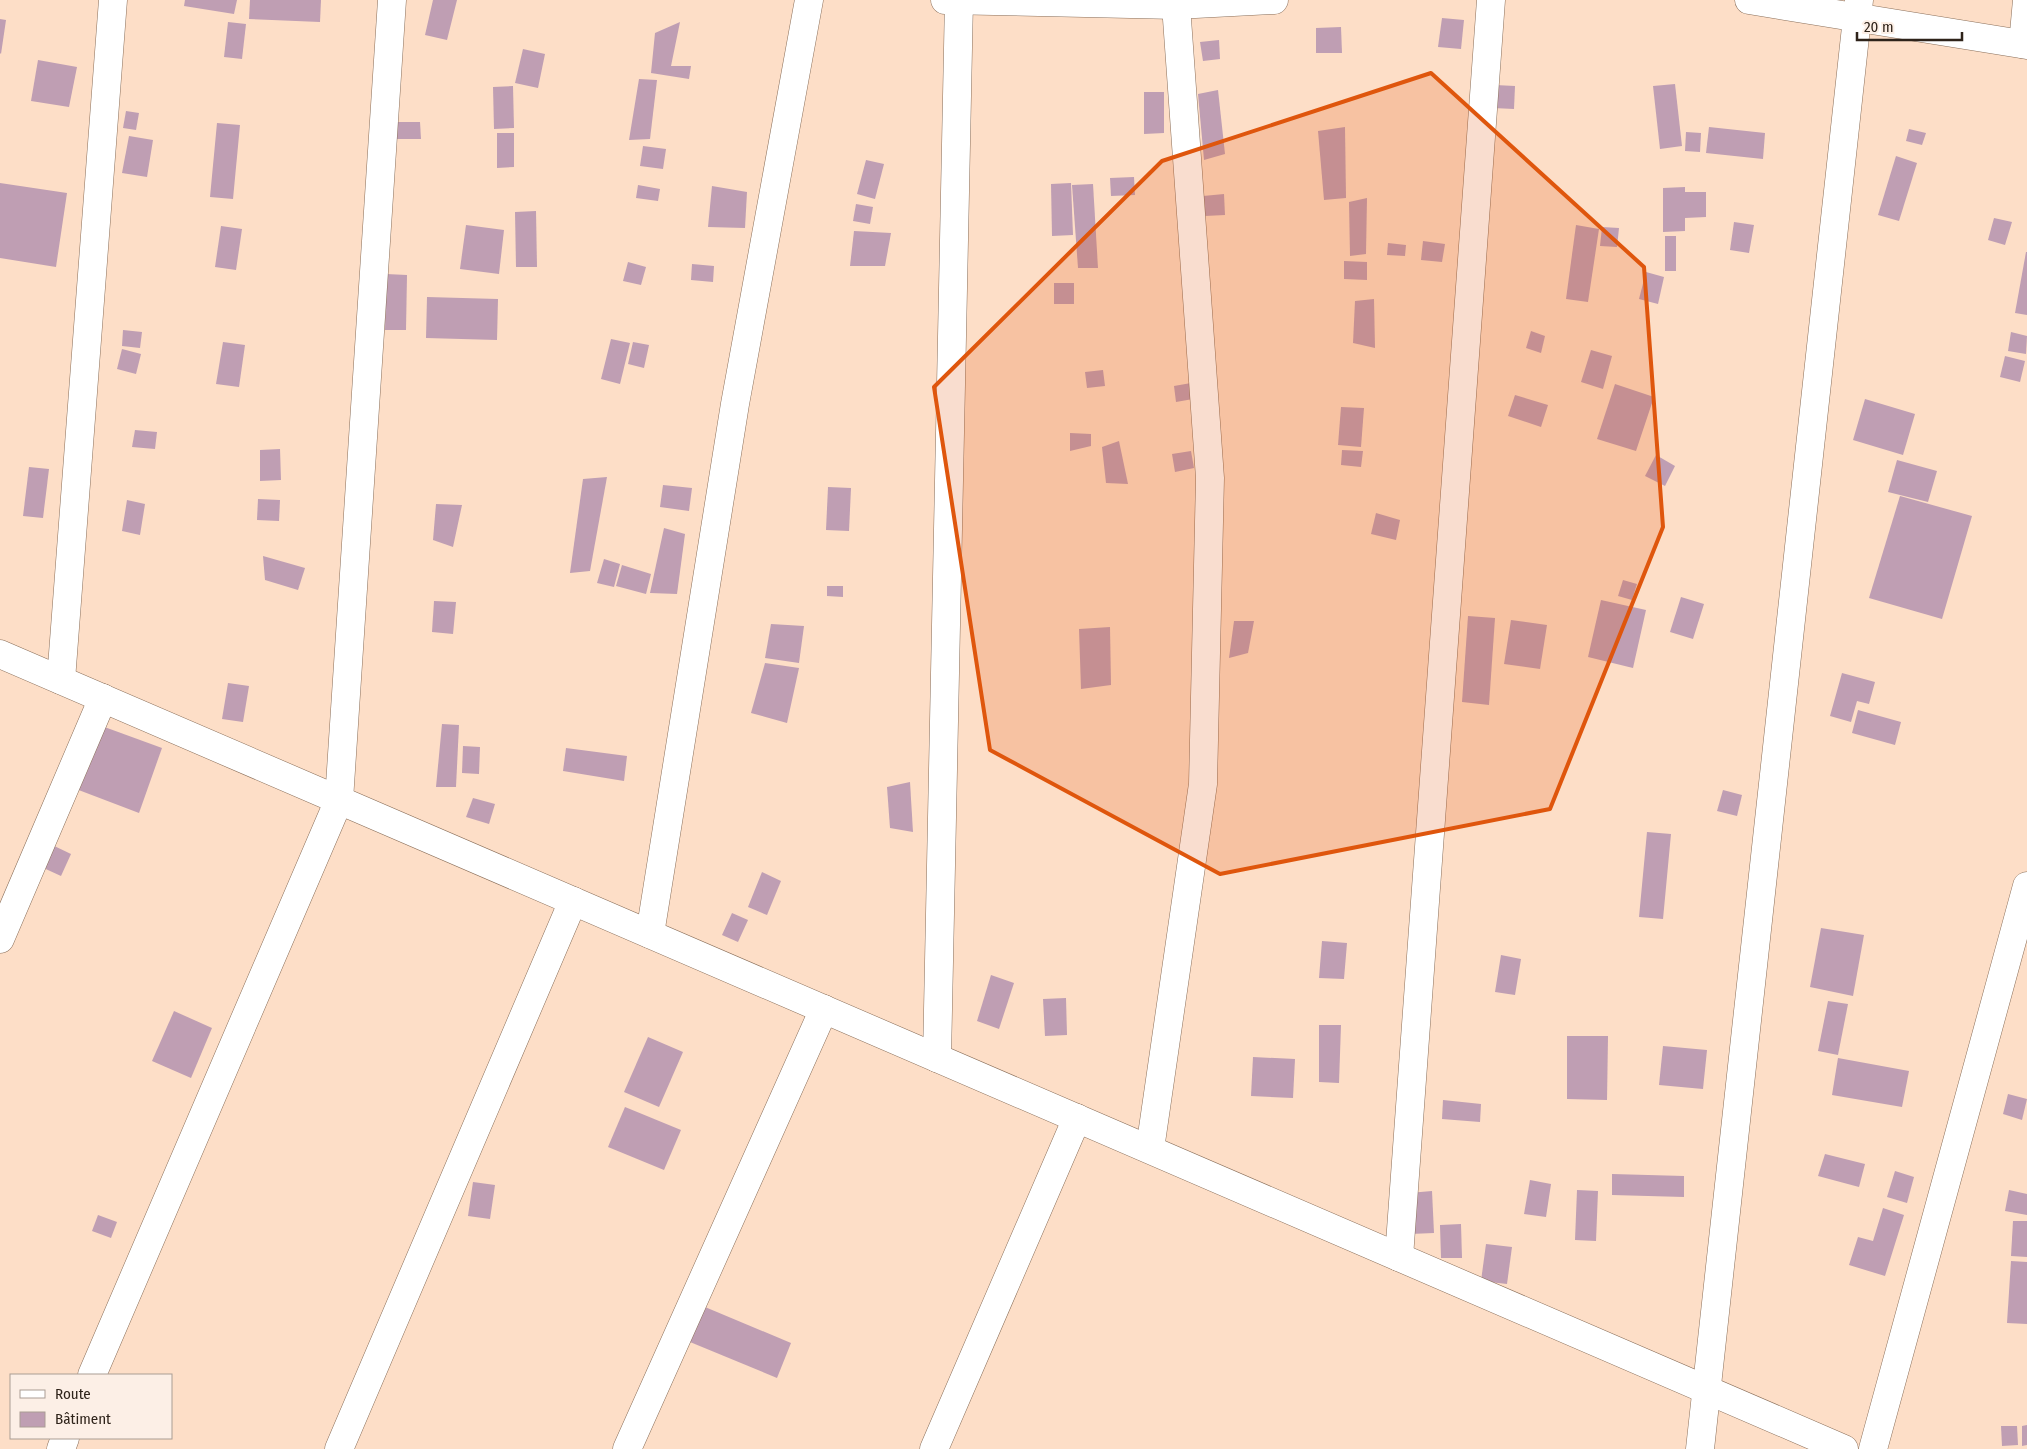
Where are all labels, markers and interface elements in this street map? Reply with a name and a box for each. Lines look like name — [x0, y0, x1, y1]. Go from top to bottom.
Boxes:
scale bar — [1857, 10, 1962, 42]
text: 20 m — [1864, 18, 1894, 36]
legend — [10, 1374, 172, 1439]
text: Route — [55, 1385, 91, 1403]
text: Bâtiment — [55, 1410, 111, 1428]

